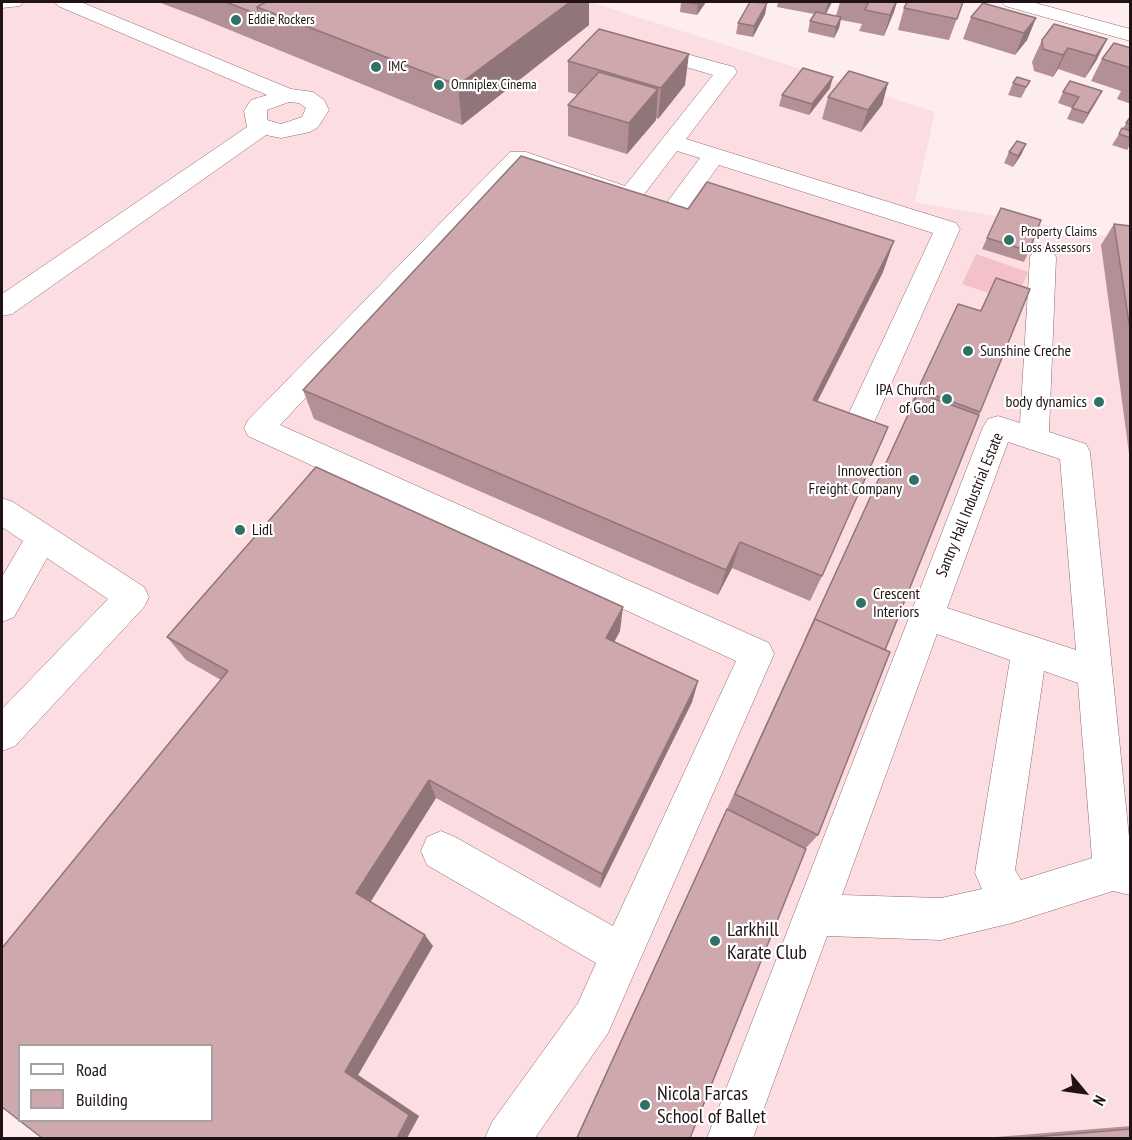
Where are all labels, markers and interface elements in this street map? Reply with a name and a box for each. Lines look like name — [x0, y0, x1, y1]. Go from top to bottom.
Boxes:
place label: Eddie Rockers — [248, 12, 315, 28]
marker: Eddie Rockers — [229, 13, 243, 27]
place label: IMC — [388, 59, 407, 75]
marker: IMC — [369, 60, 383, 74]
place label: Omniplex Cinema — [451, 77, 537, 93]
marker: Omniplex Cinema — [432, 78, 446, 92]
place label: Property Claims Loss Assessors — [1021, 224, 1097, 256]
marker: Property Claims Loss Assessors — [1002, 233, 1016, 247]
place label: Sunshine Creche — [980, 341, 1071, 361]
marker: Sunshine Creche — [961, 344, 975, 358]
place label: IPA Church of God — [876, 380, 935, 418]
marker: IPA Church of God — [940, 392, 954, 406]
place label: body dynamics — [1005, 392, 1087, 412]
marker: body dynamics — [1092, 395, 1106, 409]
street label: Santry Hall Industrial Estate — [932, 430, 1008, 580]
place label: Innovection Freight Company — [809, 461, 902, 499]
marker: Innovection Freight Company — [907, 473, 921, 487]
place label: Lidl — [252, 520, 273, 540]
marker: Lidl — [233, 523, 247, 537]
place label: Crescent Interiors — [873, 584, 920, 622]
marker: Crescent Interiors — [854, 596, 868, 610]
place label: Larkhill Karate Club — [727, 918, 807, 965]
marker: Larkhill Karate Club — [708, 934, 722, 948]
legend — [18, 1044, 213, 1122]
text: Road — [76, 1058, 107, 1081]
north arrow — [1054, 1062, 1114, 1122]
place label: Nicola Farcas School of Ballet — [657, 1082, 766, 1129]
text: Building — [76, 1088, 128, 1111]
text: N — [1089, 1092, 1111, 1109]
marker: Nicola Farcas School of Ballet — [638, 1098, 652, 1112]

